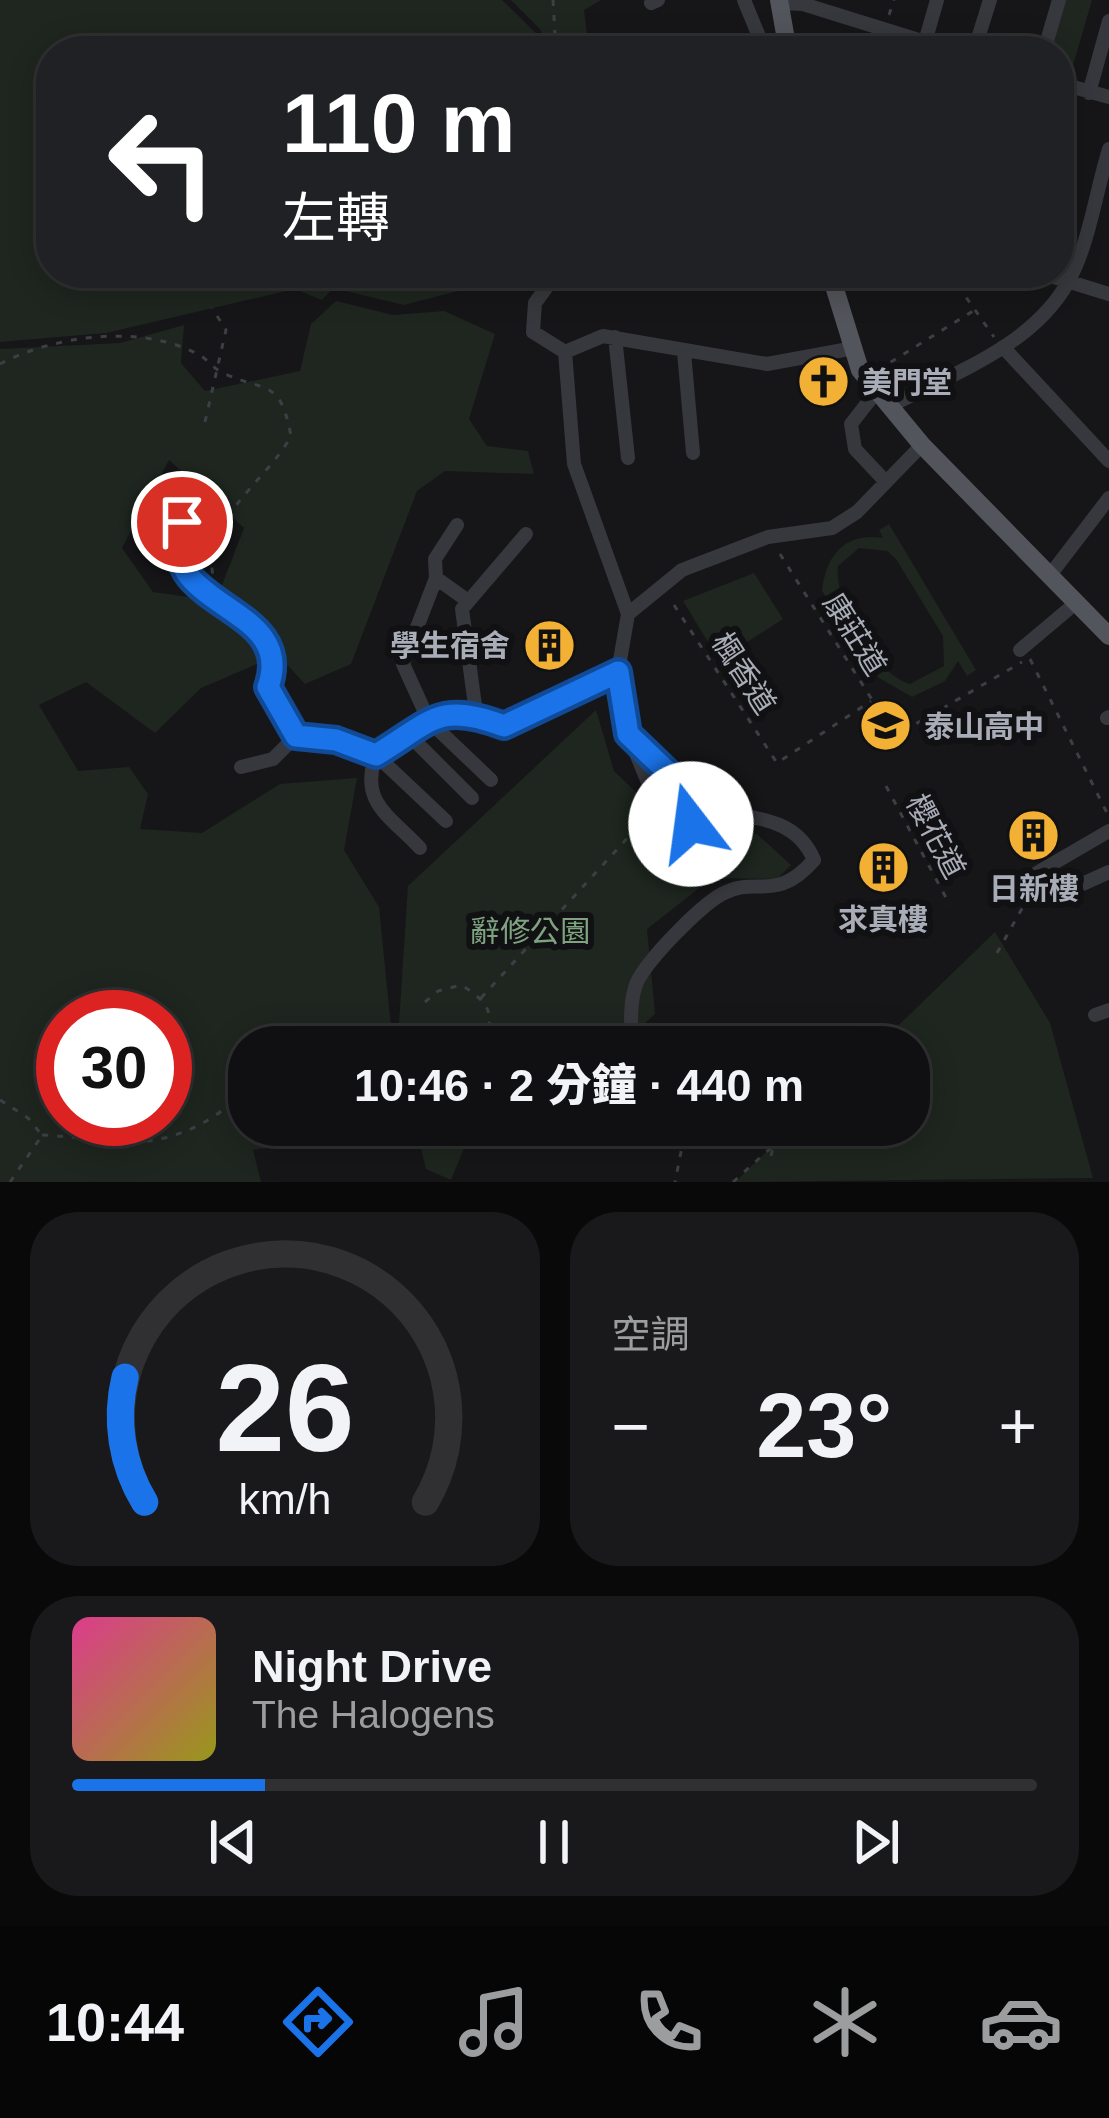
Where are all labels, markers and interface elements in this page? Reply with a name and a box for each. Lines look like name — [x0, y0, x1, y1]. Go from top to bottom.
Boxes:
text: 110 m — [282, 76, 516, 170]
icon: left — [84, 84, 240, 240]
text: 左轉 — [282, 188, 390, 248]
church icon: 美門堂 — [795, 354, 851, 410]
place label: 美門堂 — [862, 366, 952, 399]
pin — [131, 471, 233, 573]
icon: arrive — [149, 489, 215, 555]
street label: 康莊道 — [817, 587, 893, 681]
building icon: 學生宿舍 — [521, 617, 577, 673]
street label: 楓香道 — [706, 626, 782, 720]
place label: 學生宿舍 — [390, 629, 510, 662]
school or university icon: 泰山高中 — [857, 698, 913, 754]
place label: 泰山高中 — [924, 710, 1044, 743]
position arrow — [628, 761, 754, 887]
street label: 櫻花道 — [900, 789, 972, 883]
building icon: 日新樓 — [1006, 808, 1062, 864]
building icon: 求真樓 — [855, 839, 911, 895]
place label: 日新樓 — [989, 872, 1079, 905]
place label: 求真樓 — [838, 903, 928, 936]
park label: 辭修公園 — [470, 915, 590, 948]
speed limit sign: 30 — [36, 990, 192, 1146]
text: 10:46 · 2 分鐘 · 440 m — [354, 1060, 804, 1111]
text: 空調 — [612, 1313, 690, 1356]
text: 26 — [215, 1338, 354, 1477]
text: 23° — [756, 1376, 892, 1476]
text: − — [612, 1389, 650, 1463]
text: + — [998, 1389, 1037, 1463]
text: km/h — [238, 1475, 331, 1523]
text: Night Drive — [252, 1641, 492, 1692]
text: The Halogens — [252, 1693, 495, 1736]
icon: previous — [200, 1809, 266, 1875]
icon: pause — [521, 1809, 587, 1875]
icon: next — [843, 1809, 909, 1875]
icon: directions — [276, 1980, 360, 2064]
icon: music — [452, 1980, 536, 2064]
icon: phone — [627, 1980, 711, 2064]
icon: climate — [803, 1980, 887, 2064]
icon: car — [979, 1980, 1063, 2064]
text: 10:44 — [46, 1992, 184, 2052]

